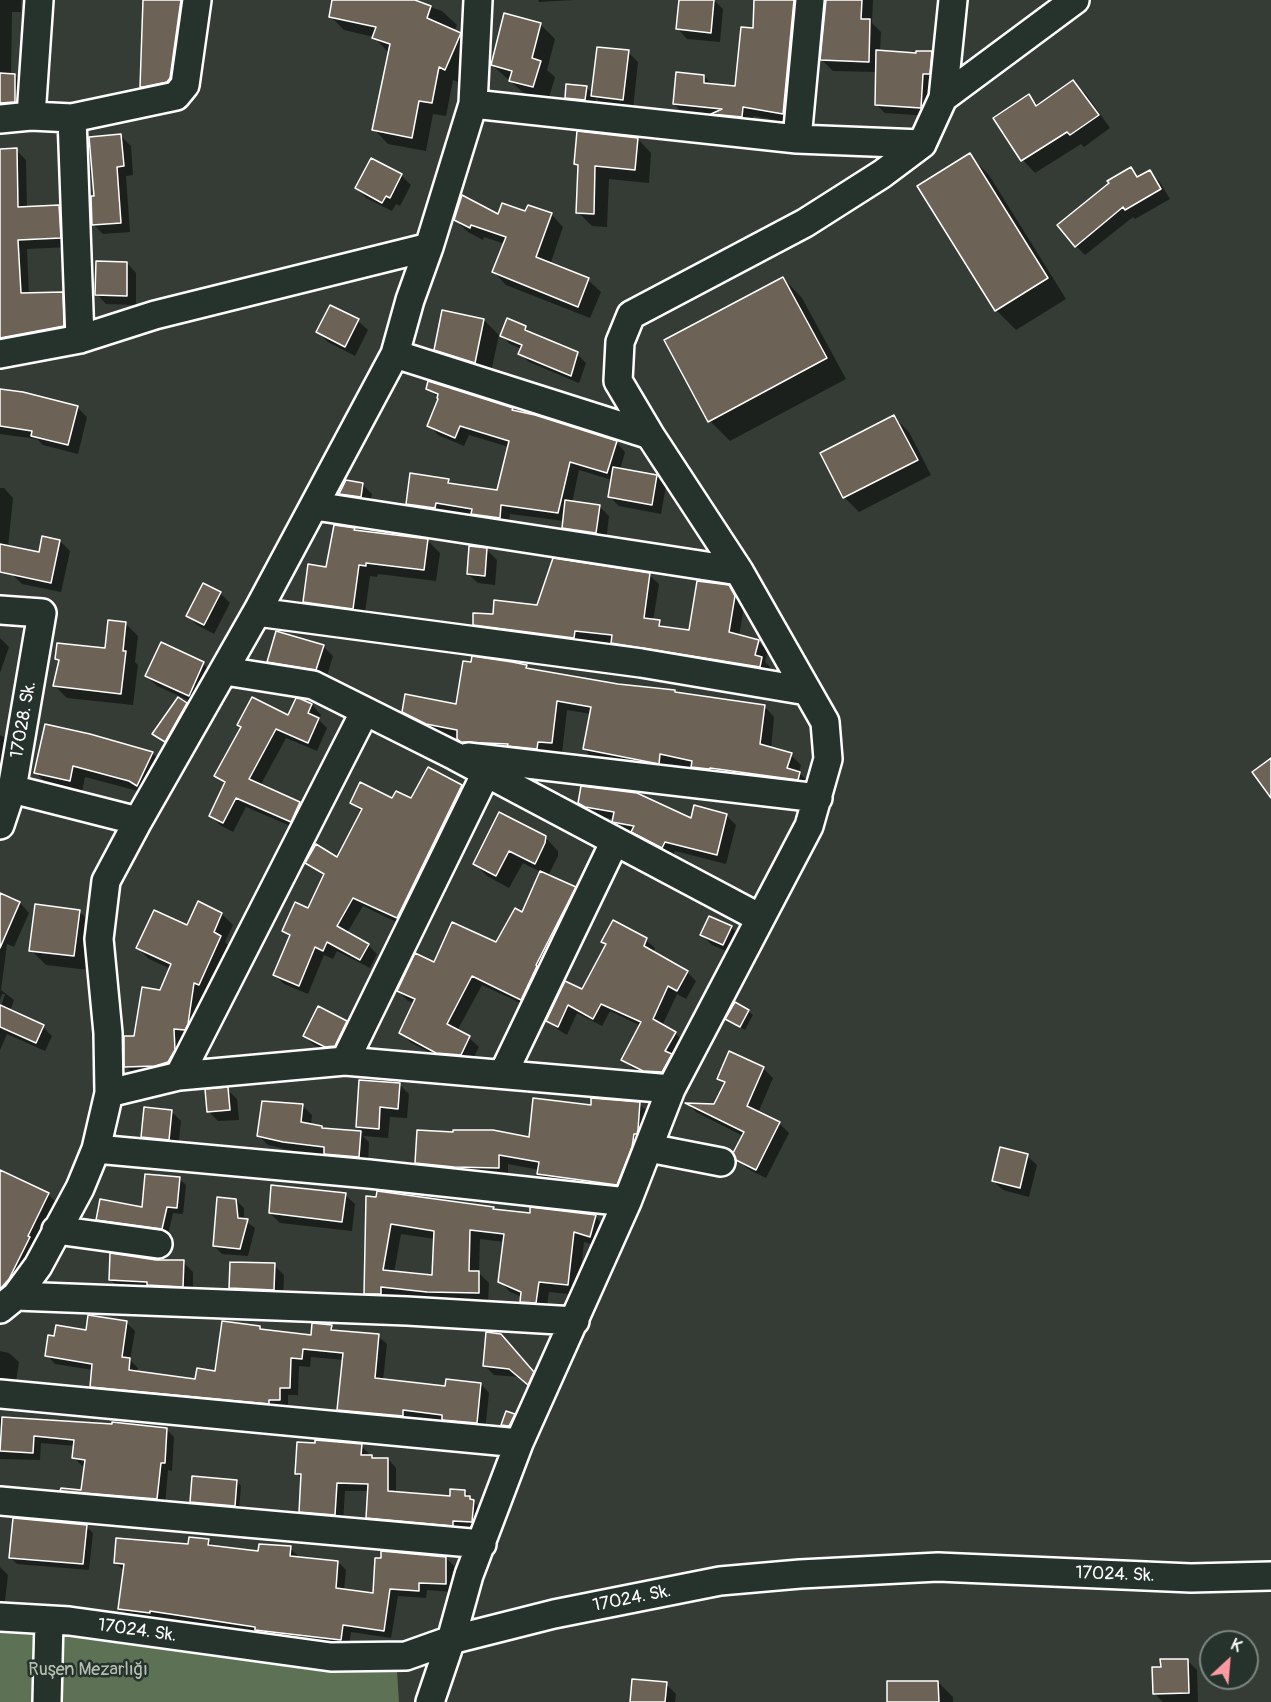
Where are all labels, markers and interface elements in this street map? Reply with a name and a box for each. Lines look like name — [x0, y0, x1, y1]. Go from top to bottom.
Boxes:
street label: 17028. Sk. — [7, 680, 41, 760]
street label: 17024. Sk. — [1075, 1563, 1155, 1587]
street label: 17024. Sk. — [591, 1581, 673, 1617]
street label: 17024. Sk. — [96, 1615, 178, 1647]
north arrow — [1199, 1630, 1259, 1690]
text: K — [1227, 1635, 1245, 1657]
park label: Ruşen Mezarlığı — [28, 1659, 148, 1681]

